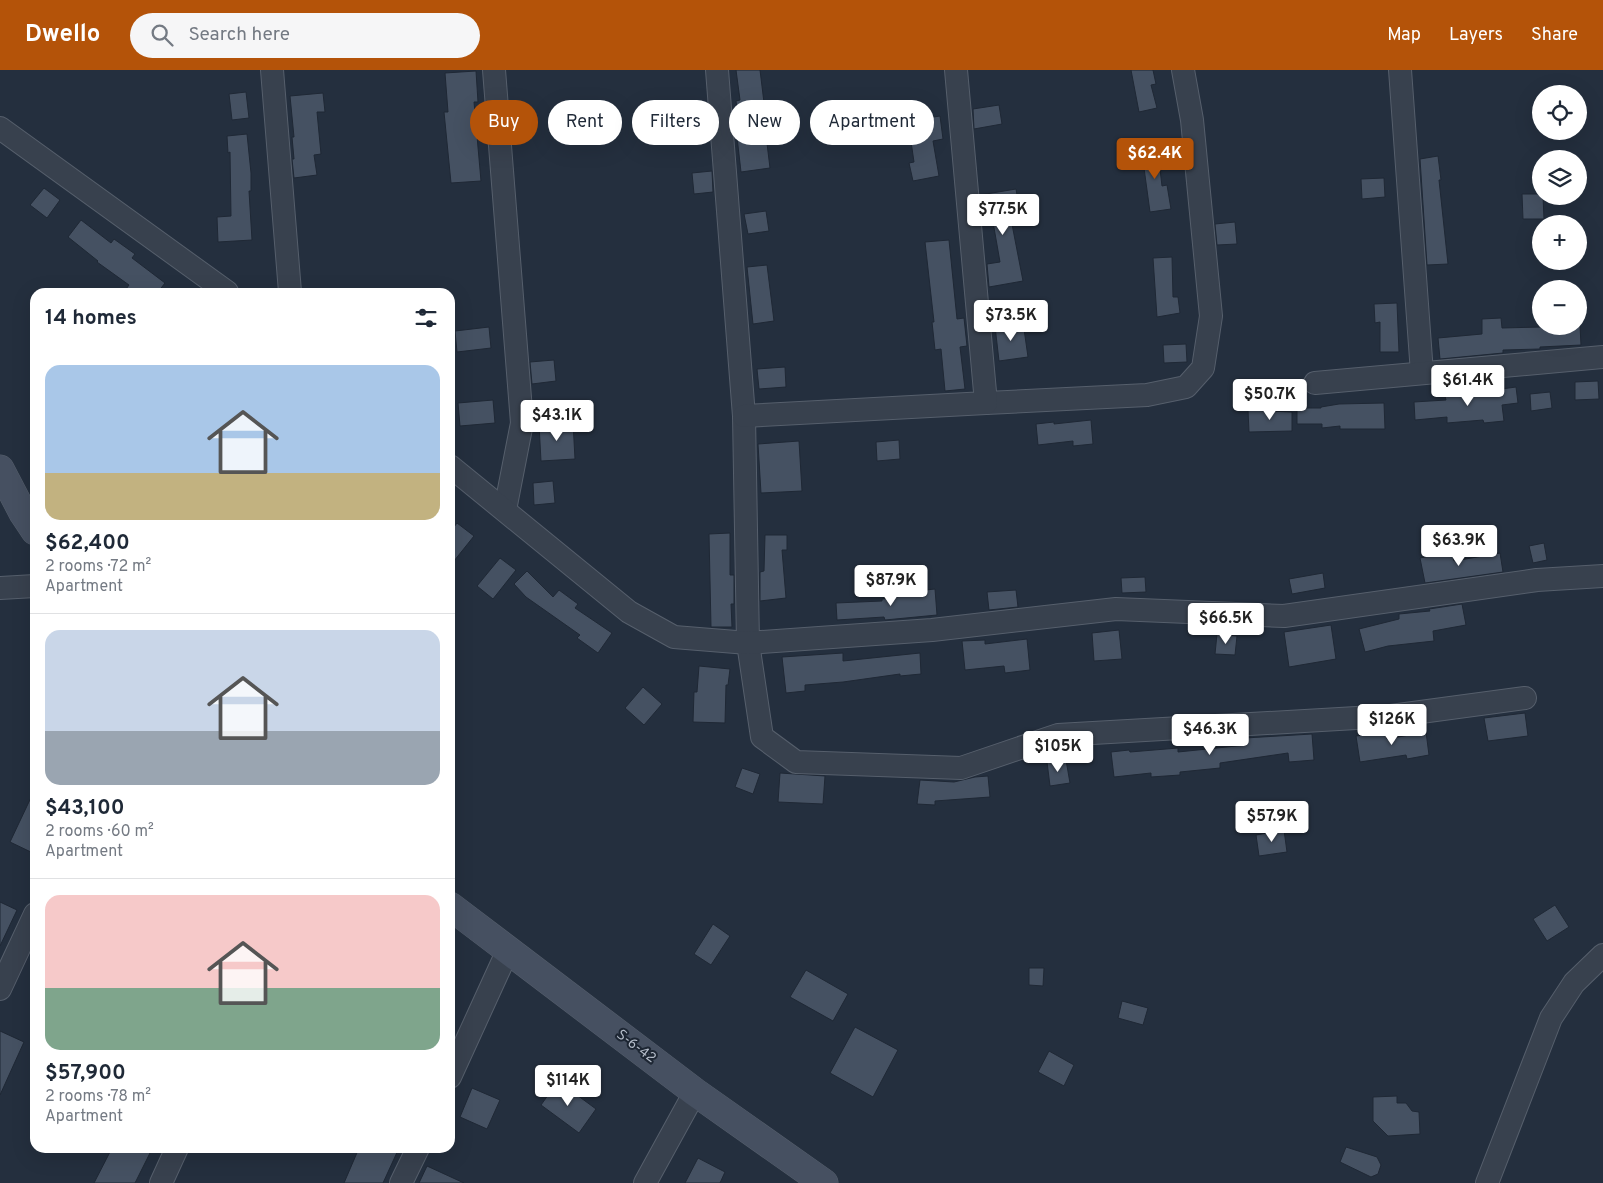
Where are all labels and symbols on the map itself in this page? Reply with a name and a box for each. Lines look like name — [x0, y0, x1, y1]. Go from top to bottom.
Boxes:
pin: $62.4K — [1114, 138, 1196, 180]
pin: $77.5K — [962, 194, 1044, 236]
pin: $73.5K — [970, 300, 1052, 342]
pin: $61.4K — [1427, 364, 1509, 407]
pin: $50.7K — [1229, 378, 1311, 421]
pin: $43.1K — [516, 400, 598, 442]
pin: $63.9K — [1418, 524, 1500, 567]
pin: $87.9K — [850, 564, 932, 607]
pin: $66.5K — [1185, 602, 1267, 645]
pin: $126K — [1357, 704, 1427, 746]
pin: $46.3K — [1169, 714, 1251, 756]
pin: $105K — [1023, 730, 1093, 773]
pin: $57.9K — [1231, 800, 1313, 843]
street label: Տ-6-42 — [613, 1027, 659, 1067]
pin: $114K — [533, 1064, 603, 1107]

